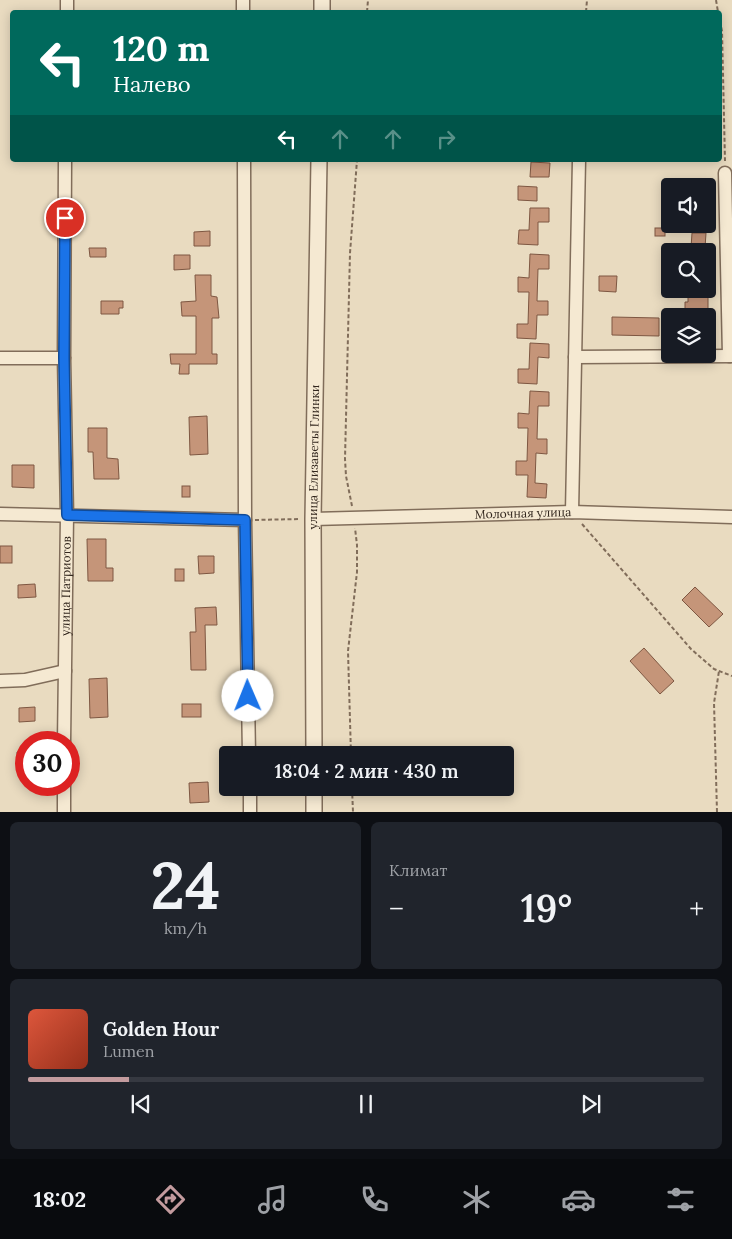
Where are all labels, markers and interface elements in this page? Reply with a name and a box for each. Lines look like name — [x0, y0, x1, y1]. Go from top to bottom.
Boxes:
text: 120 m — [113, 26, 210, 71]
icon: left — [30, 30, 95, 95]
text: Налево — [113, 70, 191, 98]
icon: left — [273, 125, 301, 153]
icon: ahead — [326, 125, 354, 153]
icon: ahead — [379, 125, 407, 153]
icon: right — [432, 125, 460, 153]
map controls — [661, 178, 716, 363]
button: sound — [661, 178, 716, 233]
pin — [44, 197, 86, 239]
icon: arrive — [51, 204, 79, 232]
button: search — [661, 243, 716, 298]
button: layers — [661, 308, 716, 363]
street label: улица Елизаветы Глинки — [305, 384, 322, 530]
street label: Молочная улица — [474, 504, 572, 522]
street label: улица Патриотов — [57, 536, 74, 636]
position arrow — [221, 669, 273, 721]
speed limit sign: 30 — [15, 731, 80, 796]
text: 18:04 · 2 мин · 430 m — [274, 759, 459, 783]
text: 24 — [150, 844, 221, 927]
text: Климат — [389, 860, 447, 880]
text: 19° — [521, 884, 572, 932]
text: − — [389, 891, 404, 927]
text: + — [689, 891, 704, 927]
text: km/h — [164, 918, 207, 938]
text: Golden Hour — [103, 1017, 219, 1041]
text: Lumen — [103, 1041, 155, 1061]
icon: previous — [127, 1090, 155, 1118]
icon: pause — [352, 1090, 380, 1118]
icon: next — [577, 1090, 605, 1118]
icon: directions — [153, 1182, 188, 1217]
icon: music — [255, 1182, 290, 1217]
icon: phone — [357, 1182, 392, 1217]
icon: climate — [459, 1182, 494, 1217]
icon: car — [561, 1182, 596, 1217]
icon: filters — [663, 1182, 698, 1217]
text: 18:02 — [34, 1185, 86, 1213]

